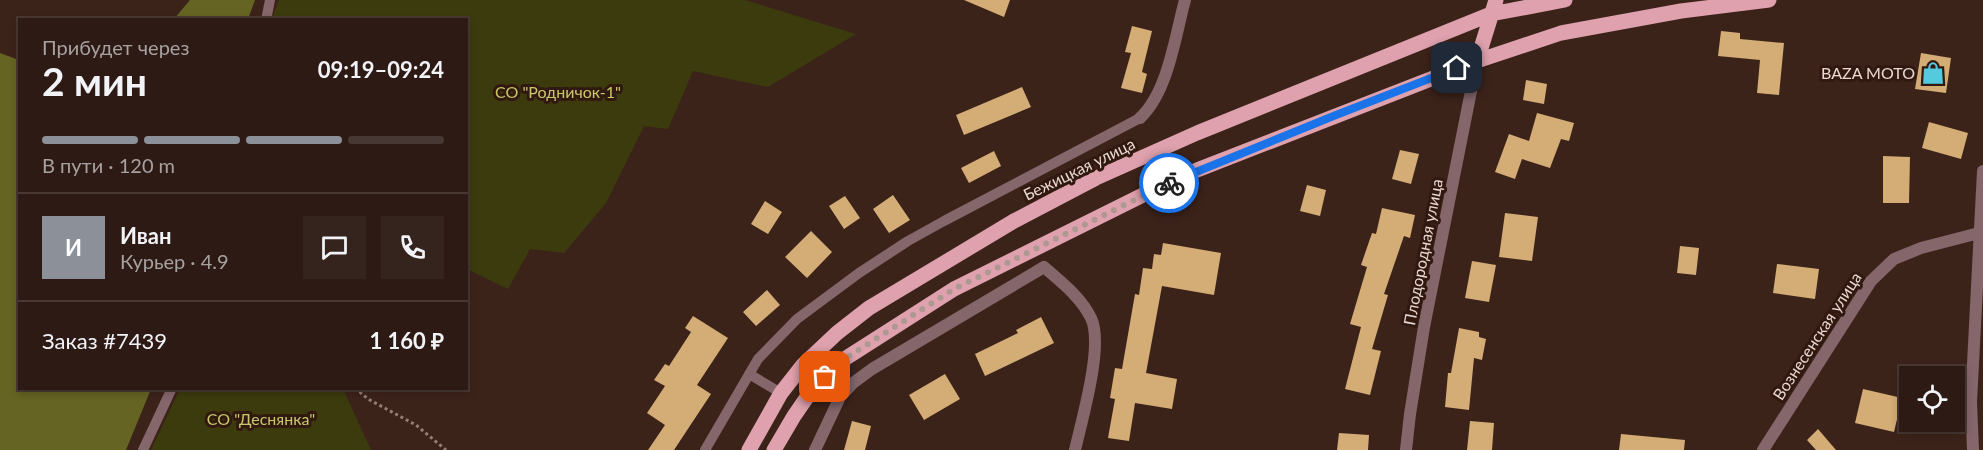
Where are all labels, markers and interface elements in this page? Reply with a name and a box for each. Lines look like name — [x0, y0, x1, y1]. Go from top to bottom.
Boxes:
text: Прибудет через — [42, 35, 189, 59]
pin — [1431, 42, 1482, 93]
icon: home — [1440, 51, 1473, 84]
text: 09:19–09:24 — [318, 56, 444, 83]
text: 2 мин — [42, 58, 147, 104]
shop icon: BAZA MOTO — [1920, 60, 1946, 86]
place label: BAZA MOTO — [1821, 63, 1915, 82]
park label: СО "Родничок-1" — [495, 82, 621, 101]
street label: Бежицкая улица — [1020, 133, 1138, 204]
text: В пути · 120 m — [42, 153, 175, 177]
courier — [1139, 153, 1199, 213]
icon: bike — [1153, 167, 1186, 200]
street label: Плодородная улица — [1399, 177, 1446, 327]
button: chat — [303, 216, 366, 279]
button: phone — [381, 216, 444, 279]
text: Иван — [120, 222, 172, 249]
text: И — [65, 234, 82, 261]
text: Курьер · 4.9 — [120, 249, 229, 273]
street label: Вознесенская улица — [1768, 268, 1865, 403]
text: Заказ #7439 — [42, 327, 167, 354]
text: 1 160 ₽ — [369, 327, 444, 354]
pin — [799, 351, 850, 402]
icon: bag — [808, 360, 841, 393]
map controls — [1899, 366, 1965, 432]
button: locate — [1899, 366, 1965, 432]
park label: СО "Деснянка" — [207, 409, 315, 428]

